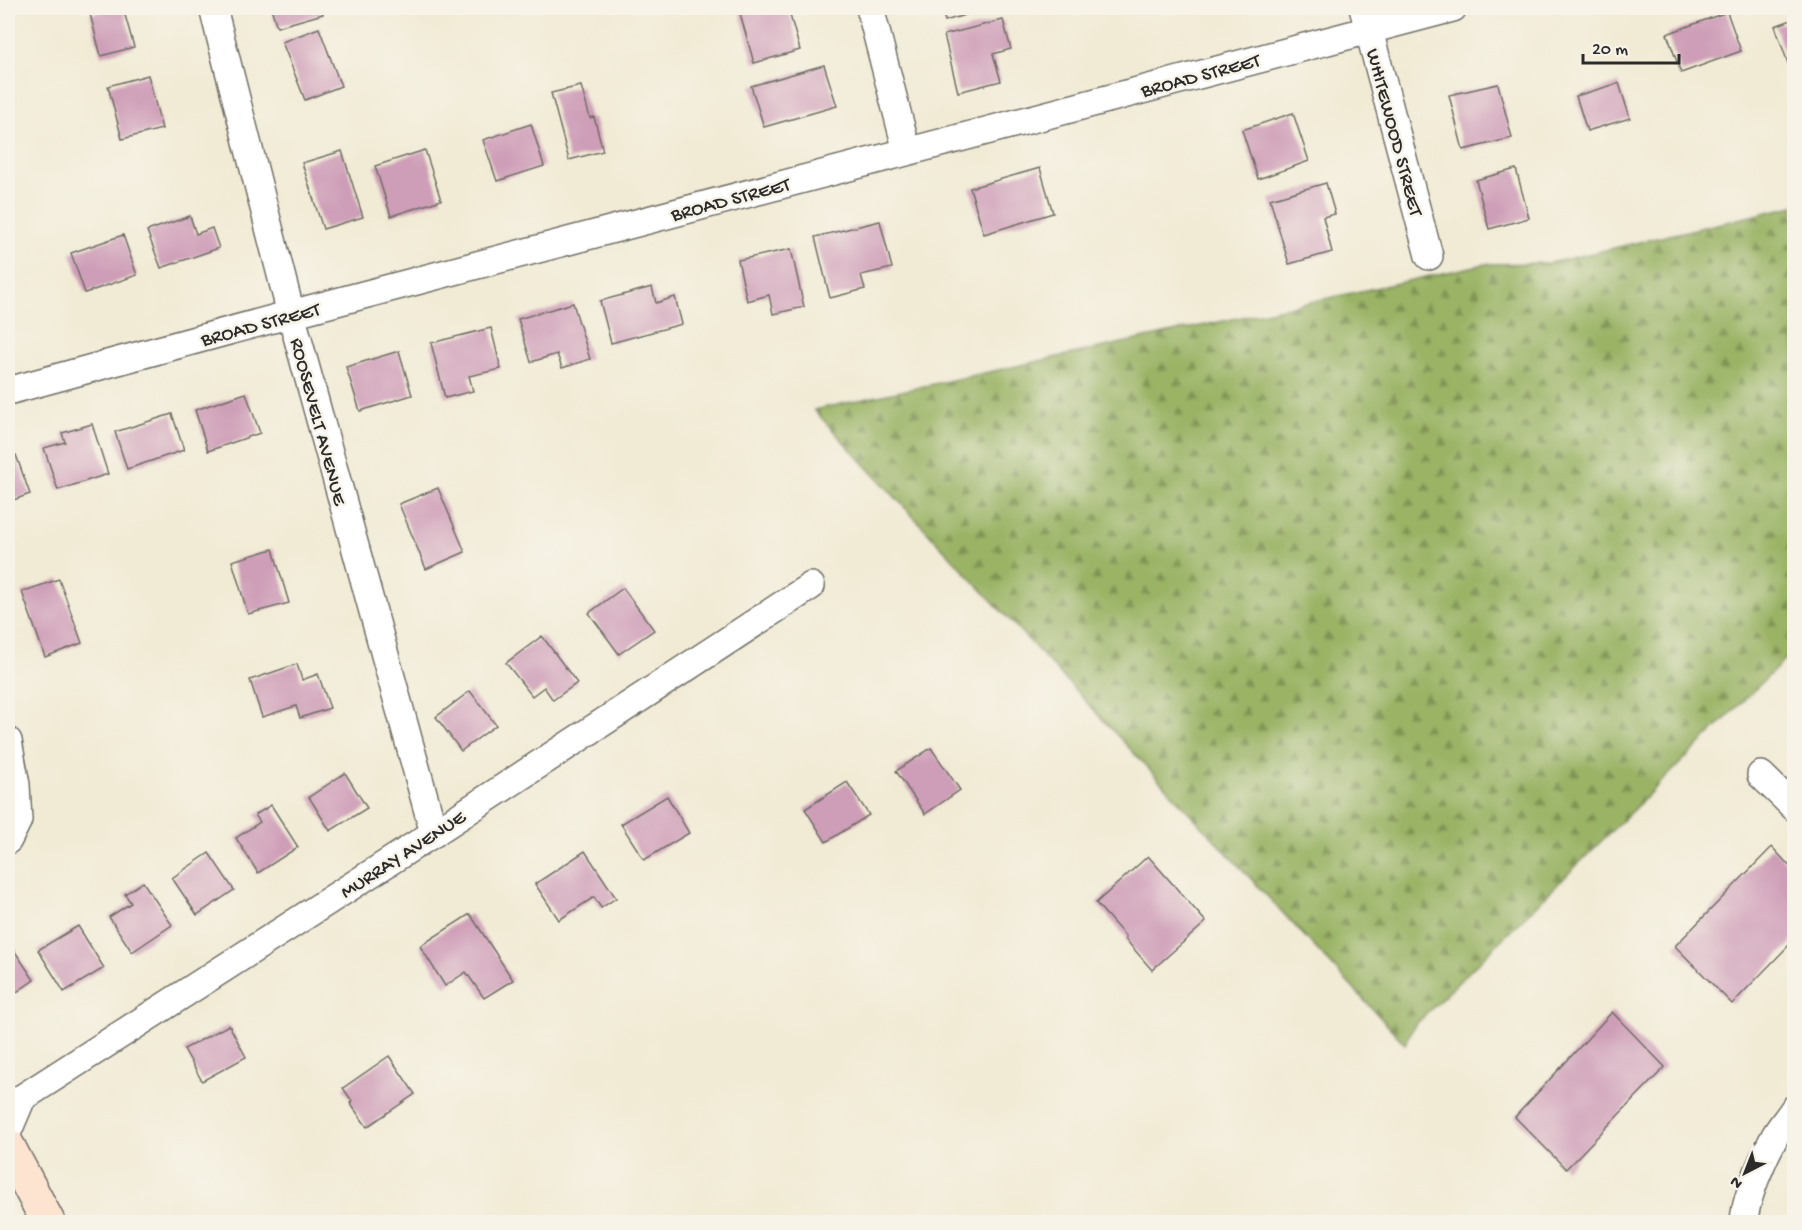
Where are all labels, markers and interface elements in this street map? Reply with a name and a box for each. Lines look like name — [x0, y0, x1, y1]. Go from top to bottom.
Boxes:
scale bar — [1583, 27, 1679, 65]
text: 20 m — [1592, 40, 1628, 61]
street label: WHITEWOOD STREET — [1359, 47, 1426, 220]
street label: BROAD STREET — [1138, 50, 1264, 105]
street label: BROAD STREET — [668, 174, 794, 229]
street label: BROAD STREET — [198, 299, 324, 354]
street label: ROOSEVELT AVENUE — [283, 336, 350, 509]
street label: MURRAY AVENUE — [337, 806, 472, 905]
north arrow — [1715, 1143, 1775, 1203]
text: N — [1727, 1171, 1748, 1192]

